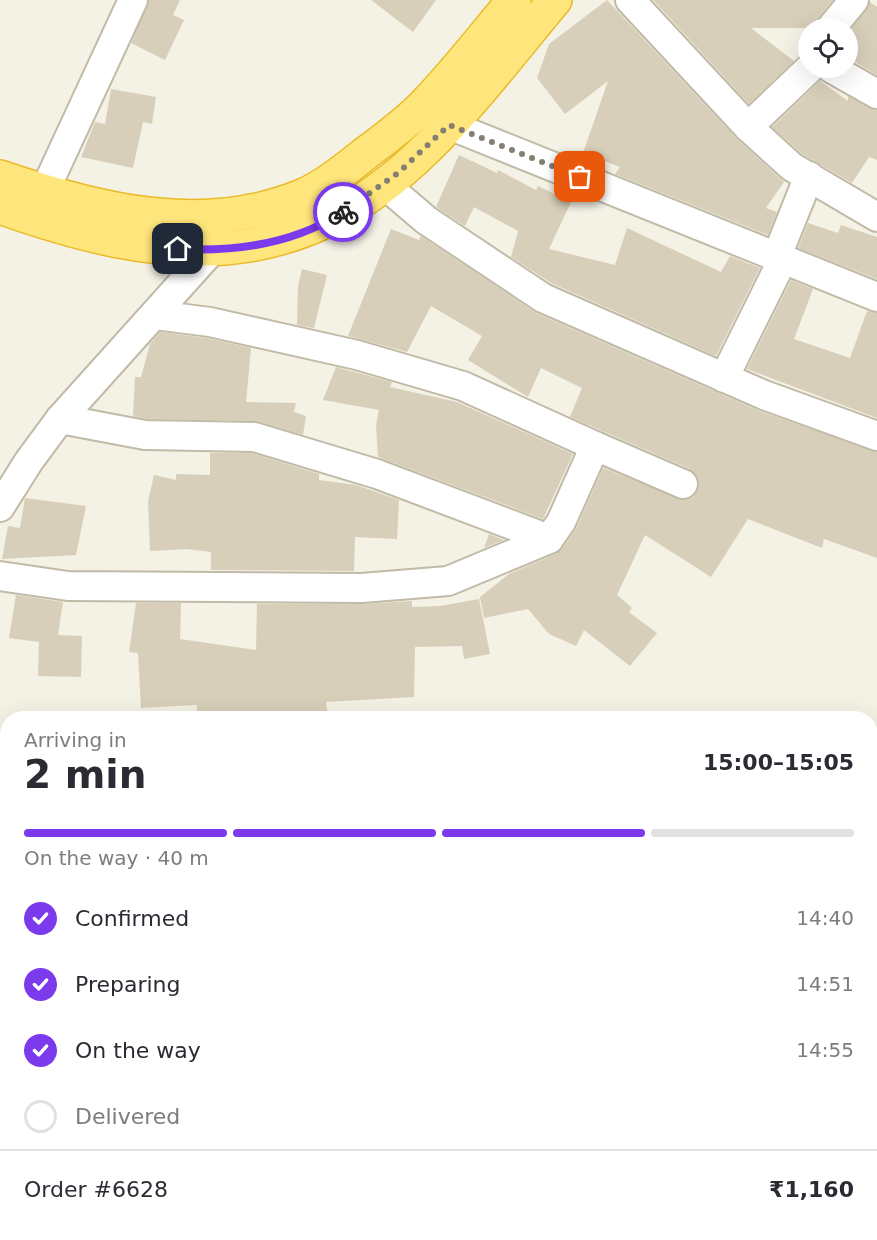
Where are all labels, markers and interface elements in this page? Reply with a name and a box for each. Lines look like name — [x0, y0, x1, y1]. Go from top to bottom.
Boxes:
map controls — [798, 18, 858, 78]
button: locate — [798, 18, 858, 78]
pin — [554, 151, 605, 202]
icon: bag — [563, 160, 596, 193]
courier — [313, 182, 373, 242]
icon: bike — [327, 196, 360, 229]
pin — [152, 223, 203, 274]
icon: home — [161, 232, 194, 265]
text: Arriving in — [24, 728, 127, 752]
text: 15:00–15:05 — [703, 750, 854, 775]
text: 2 min — [24, 752, 146, 797]
text: On the way · 40 m — [24, 846, 209, 870]
icon: check — [24, 902, 57, 935]
text: Confirmed — [75, 906, 189, 931]
text: 14:40 — [796, 906, 854, 930]
icon: check — [24, 968, 57, 1001]
text: Preparing — [75, 972, 181, 997]
text: 14:51 — [796, 972, 854, 996]
icon: check — [24, 1034, 57, 1067]
text: On the way — [75, 1038, 201, 1063]
text: 14:55 — [796, 1038, 854, 1062]
text: Delivered — [75, 1104, 180, 1129]
text: Order #6628 — [24, 1177, 168, 1202]
text: ₹1,160 — [769, 1177, 854, 1202]

